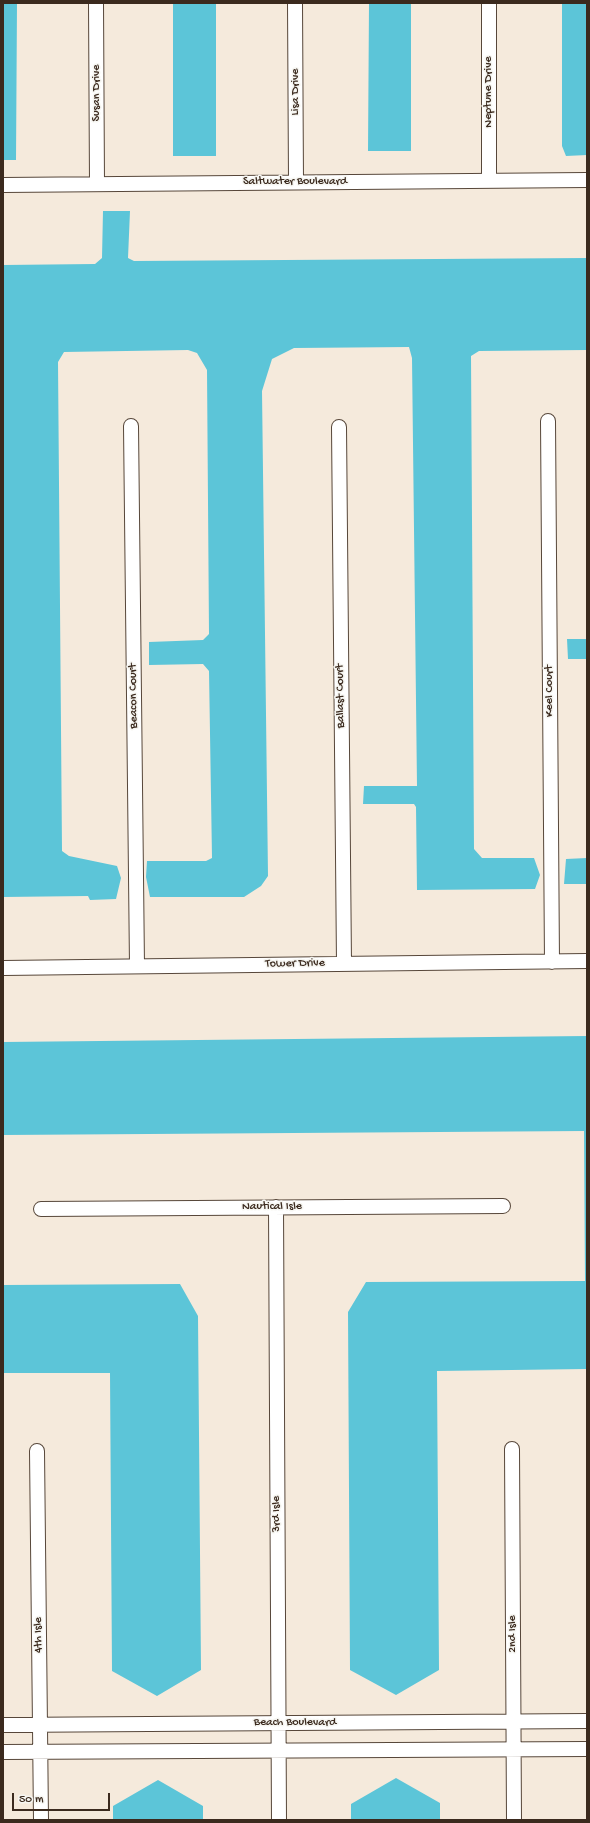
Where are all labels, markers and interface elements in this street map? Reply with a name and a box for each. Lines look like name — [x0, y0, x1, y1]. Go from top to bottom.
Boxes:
street label: Neptune Drive — [482, 56, 496, 128]
street label: Susan Drive — [90, 65, 104, 121]
street label: Lisa Drive — [289, 68, 303, 116]
street label: Saltwater Boulevard — [243, 175, 347, 189]
street label: Beacon Court — [126, 663, 142, 729]
street label: Ballast Court — [333, 664, 349, 728]
street label: Keel Court — [543, 665, 557, 717]
street label: Tower Drive — [265, 956, 325, 972]
street label: Nautical Isle — [242, 1200, 302, 1214]
street label: 3rd Isle — [270, 1496, 284, 1532]
street label: 2nd Isle — [506, 1615, 520, 1653]
street label: 4th Isle — [31, 1617, 47, 1653]
street label: Beach Boulevard — [254, 1716, 336, 1730]
scale bar — [14, 1785, 112, 1811]
text: 50 m — [19, 1793, 44, 1807]

